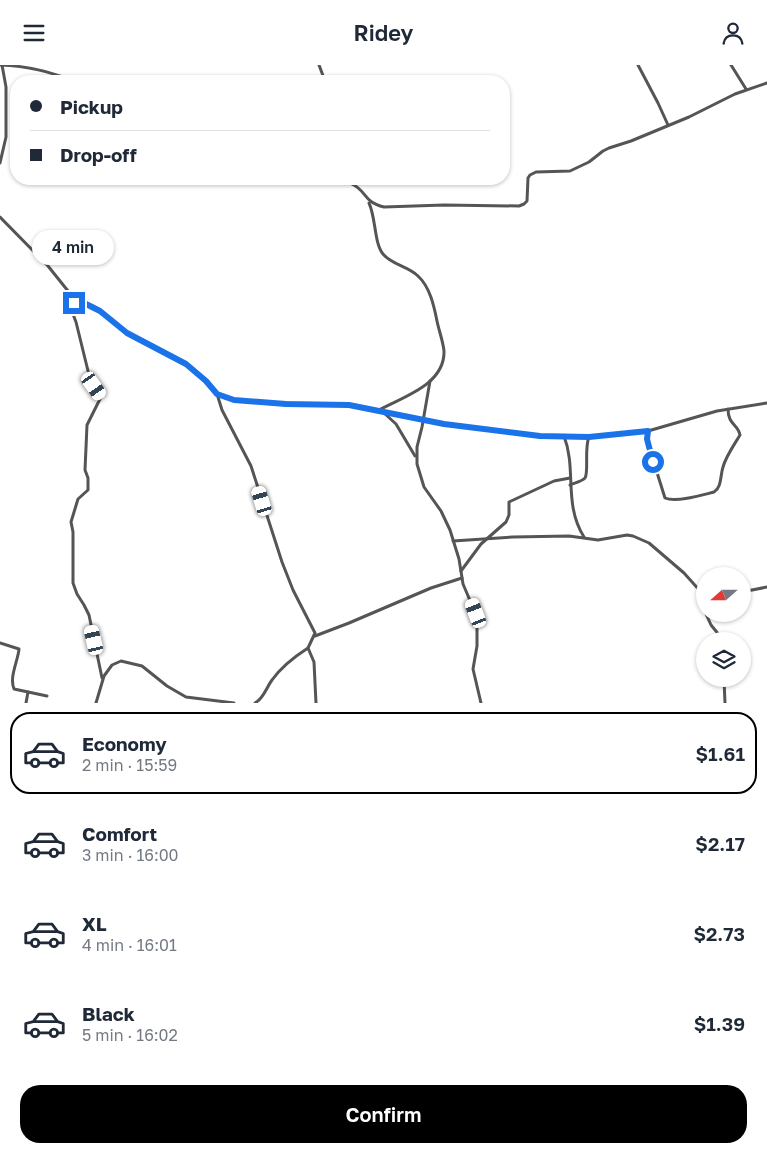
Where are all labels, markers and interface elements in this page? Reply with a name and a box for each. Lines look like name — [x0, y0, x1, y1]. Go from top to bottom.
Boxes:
icon: menu — [20, 19, 48, 47]
text: Ridey — [354, 19, 413, 46]
icon: person — [719, 19, 747, 47]
text: Pickup — [60, 95, 123, 118]
text: Drop-off — [60, 143, 137, 166]
callout: 4 min — [33, 231, 115, 265]
text: 4 min — [52, 237, 94, 257]
route end — [63, 292, 85, 314]
car — [79, 369, 108, 403]
route start — [642, 451, 664, 473]
car — [250, 484, 273, 518]
north arrow — [696, 567, 751, 623]
map controls — [696, 567, 751, 687]
car — [463, 596, 488, 630]
car — [83, 624, 104, 656]
button: layers — [696, 632, 751, 687]
icon: car — [22, 731, 67, 776]
text: Economy — [82, 732, 167, 755]
text: $1.61 — [696, 742, 745, 765]
text: 2 min · 15:59 — [82, 755, 177, 775]
icon: car — [22, 821, 67, 866]
text: Comfort — [82, 822, 157, 845]
text: $2.17 — [695, 832, 745, 855]
text: 3 min · 16:00 — [82, 845, 179, 865]
icon: car — [22, 911, 67, 956]
text: XL — [82, 912, 107, 935]
text: $2.73 — [693, 922, 745, 945]
text: 4 min · 16:01 — [82, 935, 177, 955]
icon: car — [22, 1001, 67, 1046]
text: Black — [82, 1002, 135, 1025]
text: $1.39 — [694, 1012, 745, 1035]
text: 5 min · 16:02 — [82, 1025, 178, 1045]
button: Confirm — [20, 1085, 747, 1143]

